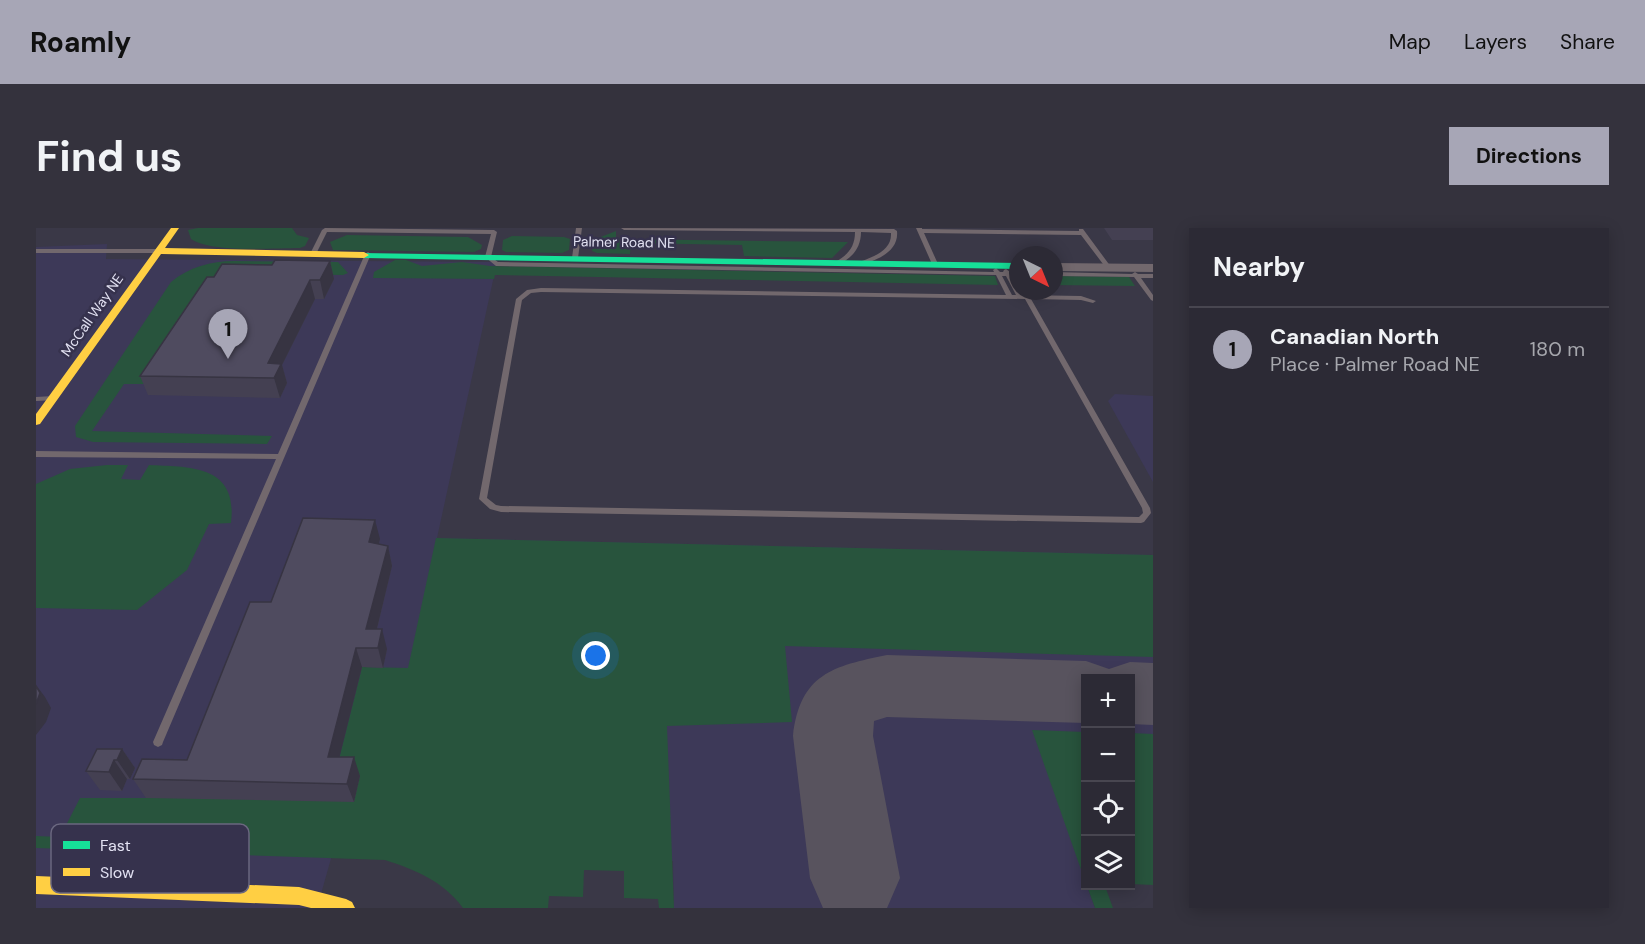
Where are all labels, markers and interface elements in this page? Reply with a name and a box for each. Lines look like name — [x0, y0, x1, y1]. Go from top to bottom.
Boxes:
text: Roamly — [30, 24, 131, 61]
text: Map — [1389, 28, 1431, 56]
text: Layers — [1464, 28, 1527, 56]
text: Share — [1560, 28, 1615, 56]
button: Directions — [1449, 127, 1609, 185]
text: Find us — [36, 129, 182, 184]
street label: Palmer Road NE — [573, 232, 675, 252]
north arrow — [1009, 246, 1063, 300]
text: Nearby — [1213, 250, 1305, 284]
street label: McCall Way NE — [57, 270, 127, 360]
pin: 1 — [208, 310, 248, 359]
text: Canadian North — [1270, 322, 1439, 351]
text: 1 — [1229, 336, 1236, 362]
text: 180 m — [1530, 336, 1585, 362]
text: Place · Palmer Road NE — [1270, 351, 1480, 377]
your location — [581, 641, 610, 670]
map controls — [1081, 674, 1135, 890]
button: + — [1081, 674, 1135, 728]
button: − — [1081, 728, 1135, 782]
button: locate — [1081, 782, 1135, 836]
legend — [51, 824, 249, 893]
text: Fast — [100, 835, 131, 856]
button: layers — [1081, 836, 1135, 890]
text: Slow — [100, 862, 134, 883]

